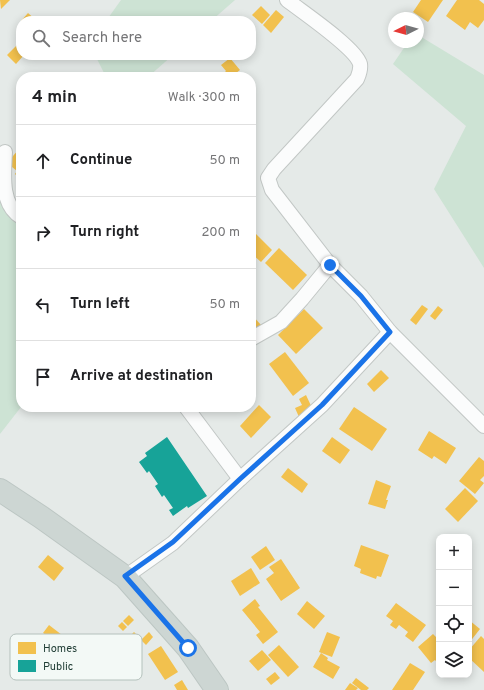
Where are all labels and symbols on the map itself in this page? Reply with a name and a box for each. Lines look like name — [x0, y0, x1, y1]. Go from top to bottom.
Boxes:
north arrow — [388, 12, 424, 48]
route end — [321, 256, 339, 274]
legend — [10, 634, 142, 680]
route start — [179, 639, 197, 657]
text: Homes — [43, 642, 77, 656]
text: Public — [43, 660, 73, 674]

